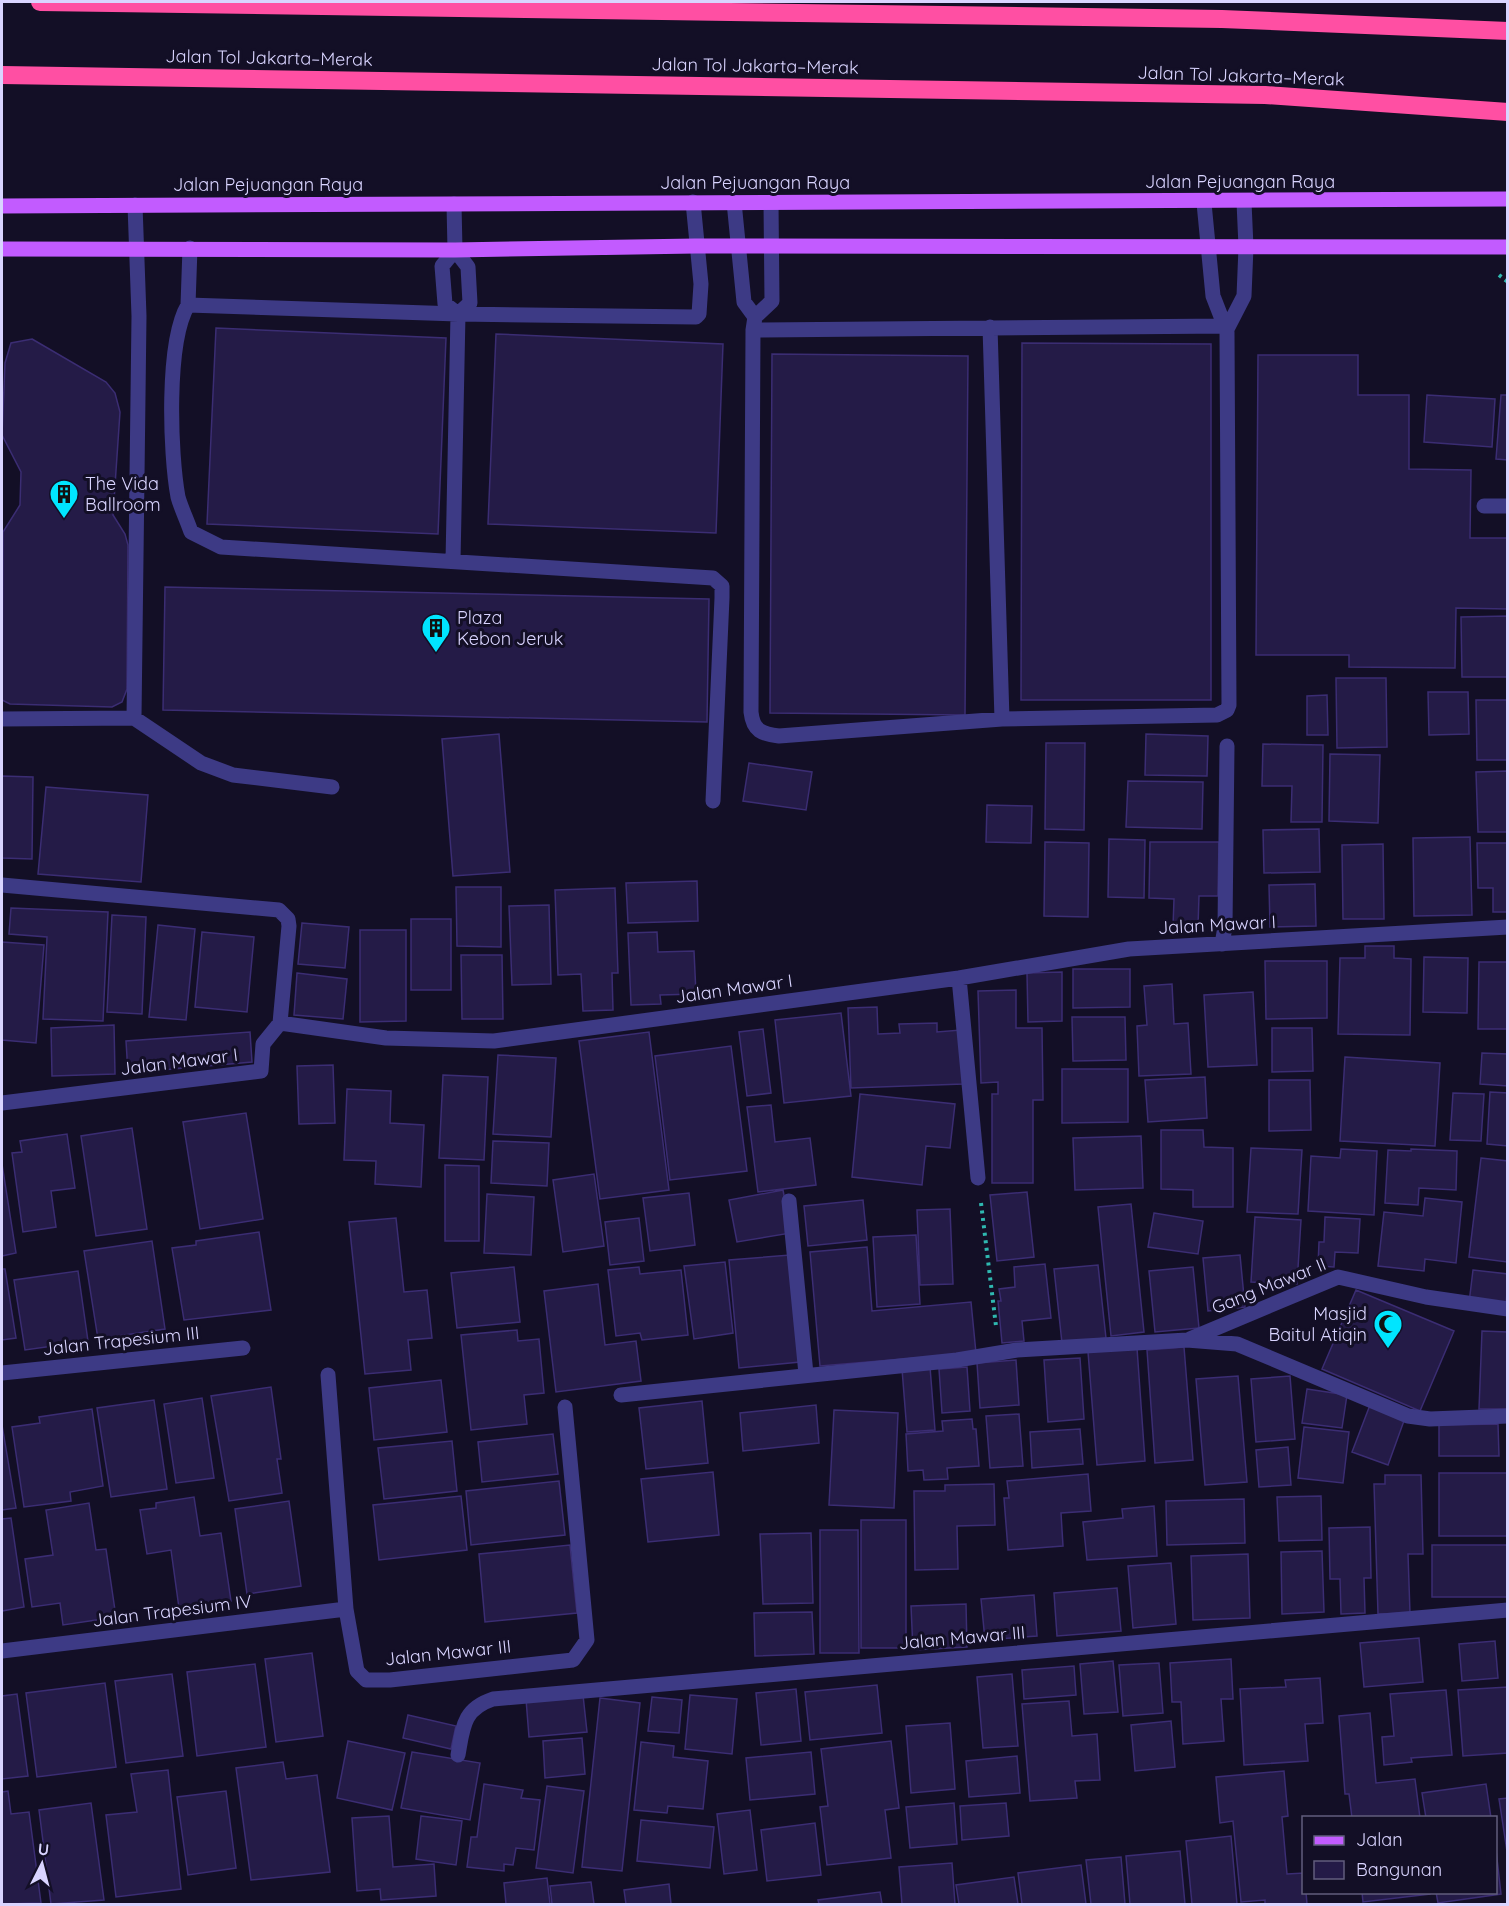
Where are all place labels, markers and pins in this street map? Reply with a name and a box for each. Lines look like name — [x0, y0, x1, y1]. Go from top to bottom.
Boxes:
place label: The Vida Ballroom — [85, 472, 161, 516]
building icon: The Vida Ballroom — [48, 478, 80, 520]
place label: Plaza Kebon Jeruk — [457, 606, 563, 650]
building icon: Plaza Kebon Jeruk — [420, 612, 452, 654]
place label: Masjid Baitul Atiqin — [1268, 1302, 1367, 1346]
mosque icon: Masjid Baitul Atiqin — [1372, 1308, 1404, 1350]

